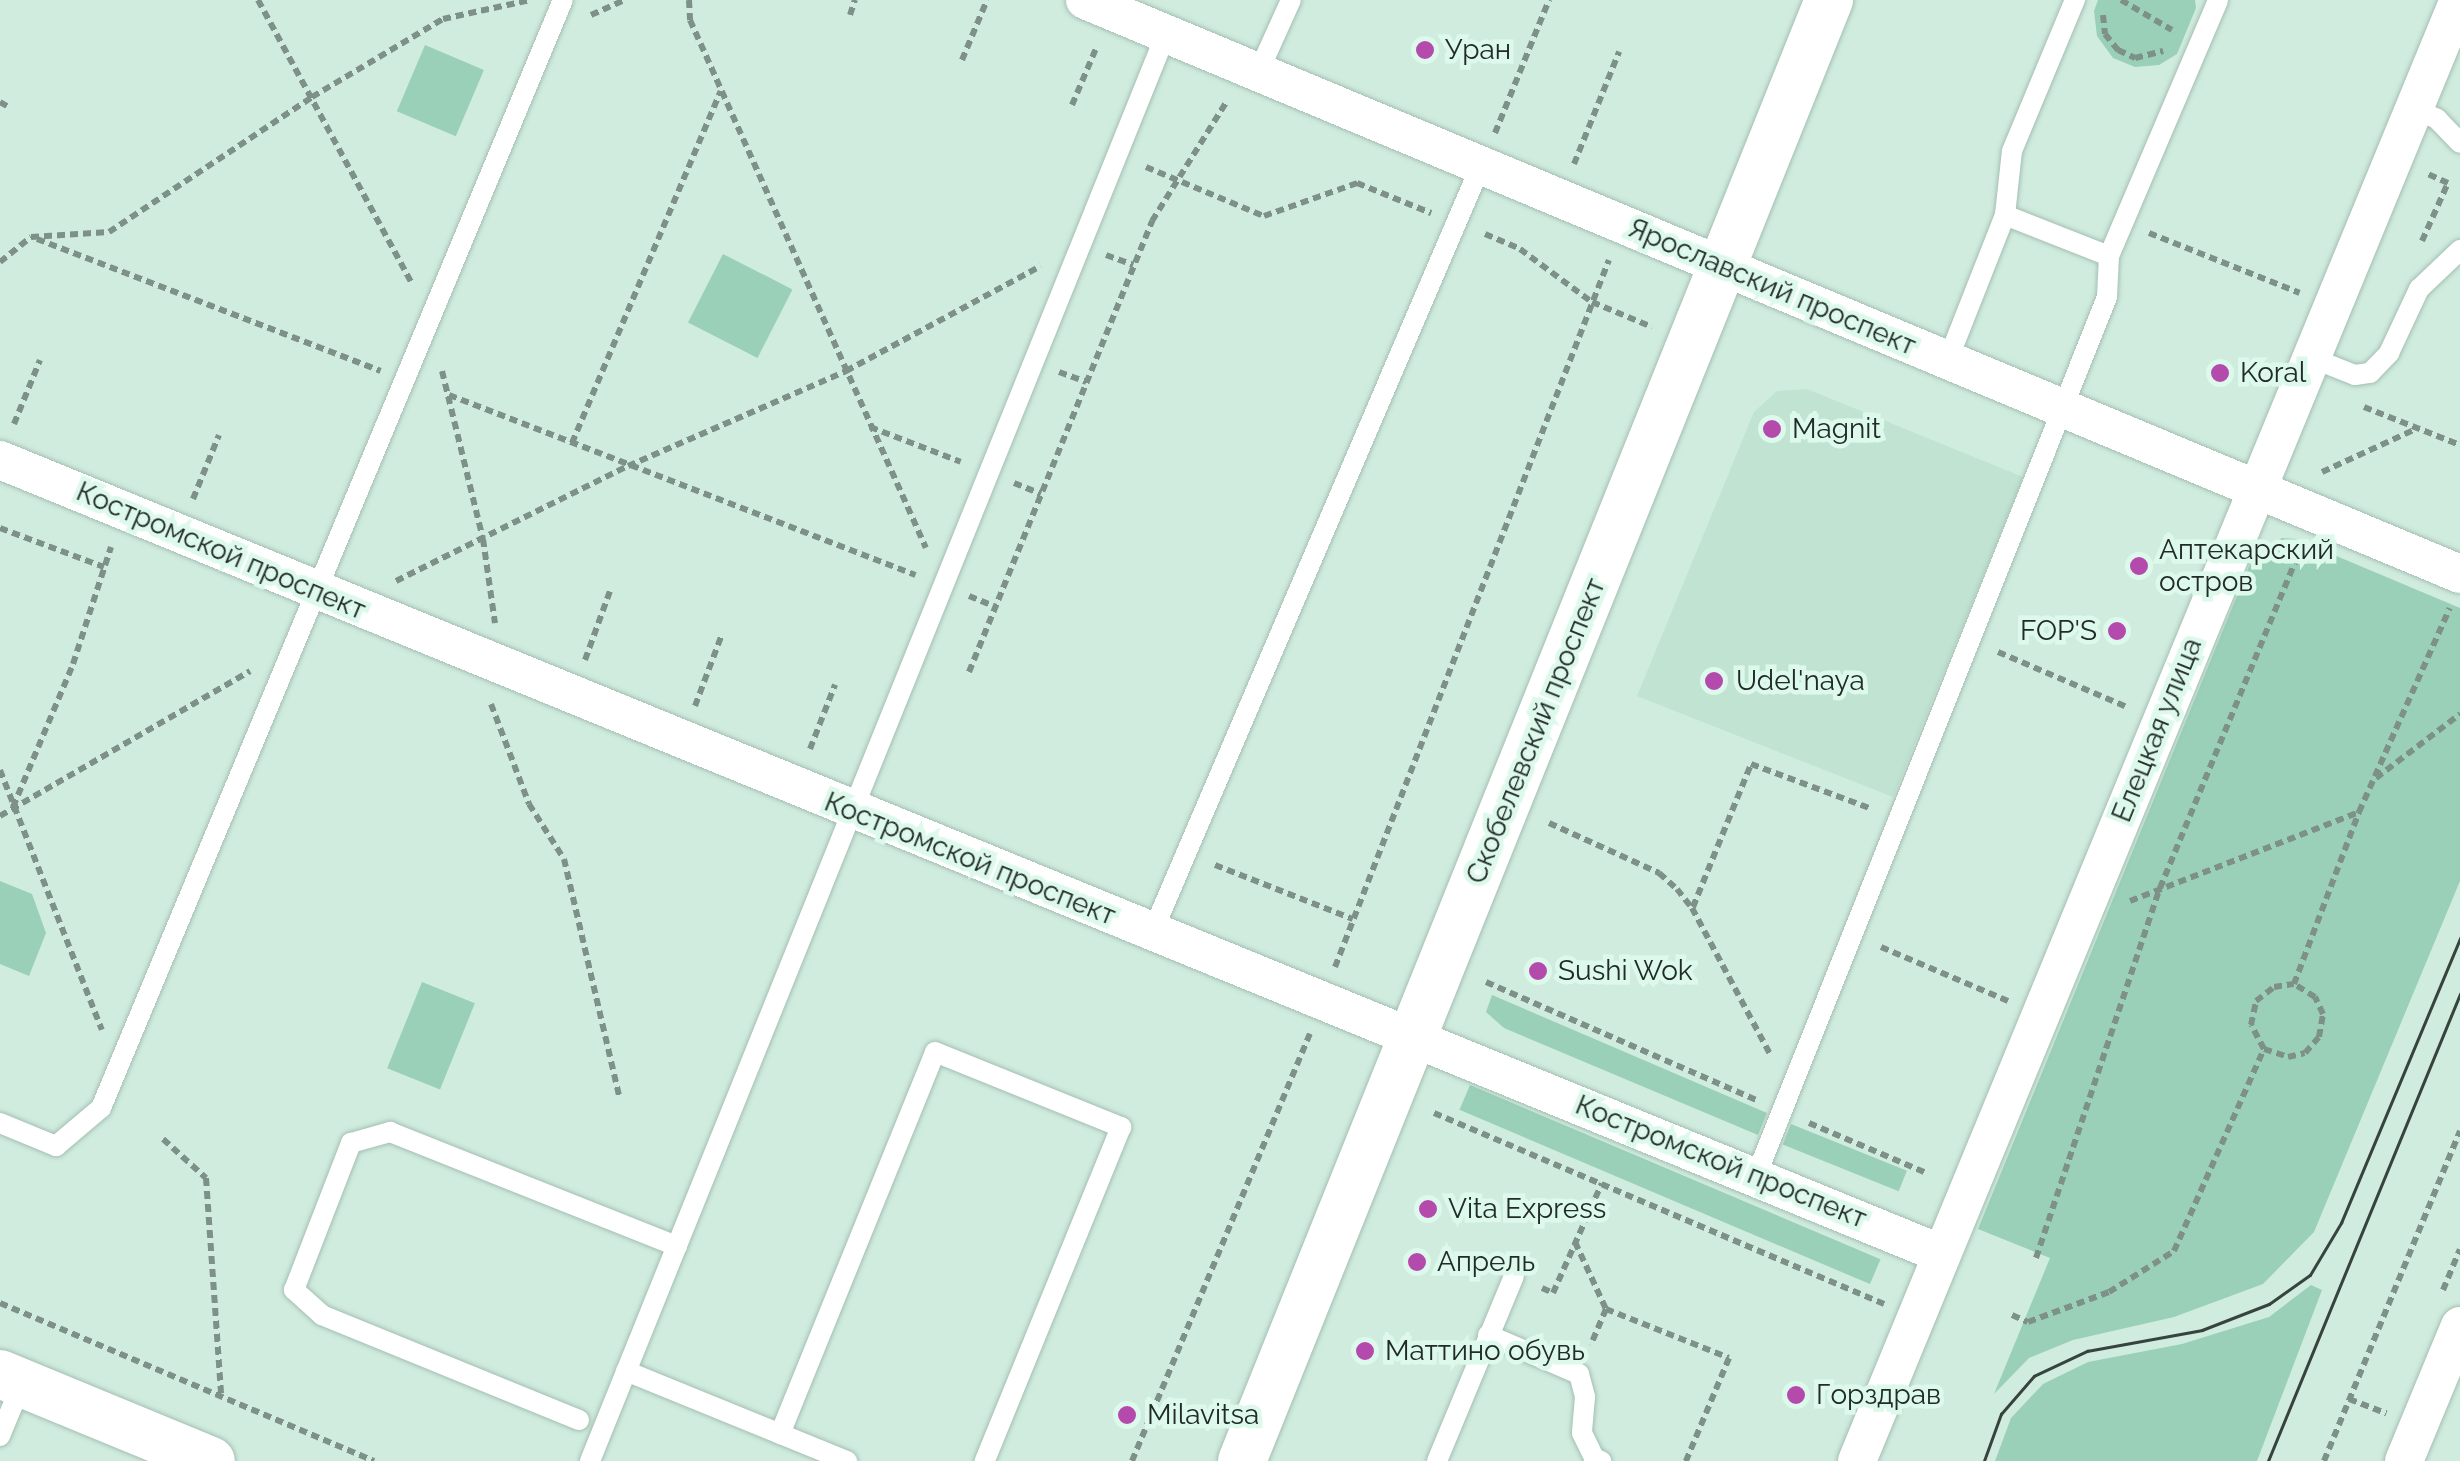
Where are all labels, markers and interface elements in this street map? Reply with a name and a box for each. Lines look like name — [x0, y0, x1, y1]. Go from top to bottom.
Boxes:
place label: Уран — [1445, 33, 1511, 67]
marker: Уран — [1414, 39, 1436, 61]
street label: Ярославский проспект — [1623, 211, 1921, 363]
place label: Koral — [2240, 356, 2306, 390]
marker: Koral — [2209, 362, 2231, 384]
place label: Magnit — [1792, 412, 1881, 446]
marker: Magnit — [1761, 418, 1783, 440]
street label: Костромской проспект — [71, 475, 371, 627]
place label: Аптекарский остров — [2159, 533, 2334, 599]
marker: Аптекарский остров — [2128, 555, 2150, 577]
street label: Скобелевский проспект — [1459, 573, 1613, 889]
place label: FOP'S — [2020, 614, 2097, 648]
marker: FOP'S — [2106, 620, 2128, 642]
street label: Елецкая улица — [2105, 633, 2209, 827]
place label: Udel'naya — [1736, 664, 1865, 698]
marker: Udel'naya — [1701, 668, 1727, 694]
street label: Костромской проспект — [820, 785, 1120, 933]
place label: Sushi Wok — [1558, 954, 1694, 988]
marker: Sushi Wok — [1527, 960, 1549, 982]
street label: Костромской проспект — [1571, 1088, 1871, 1236]
place label: Vita Express — [1448, 1192, 1606, 1226]
marker: Vita Express — [1417, 1198, 1439, 1220]
place label: Апрель — [1437, 1245, 1535, 1279]
marker: Апрель — [1406, 1251, 1428, 1273]
place label: Маттино обувь — [1385, 1334, 1585, 1368]
marker: Маттино обувь — [1354, 1340, 1376, 1362]
place label: Горздрав — [1816, 1378, 1941, 1412]
marker: Горздрав — [1785, 1384, 1807, 1406]
place label: Milavitsa — [1147, 1398, 1259, 1432]
marker: Milavitsa — [1116, 1404, 1138, 1426]

